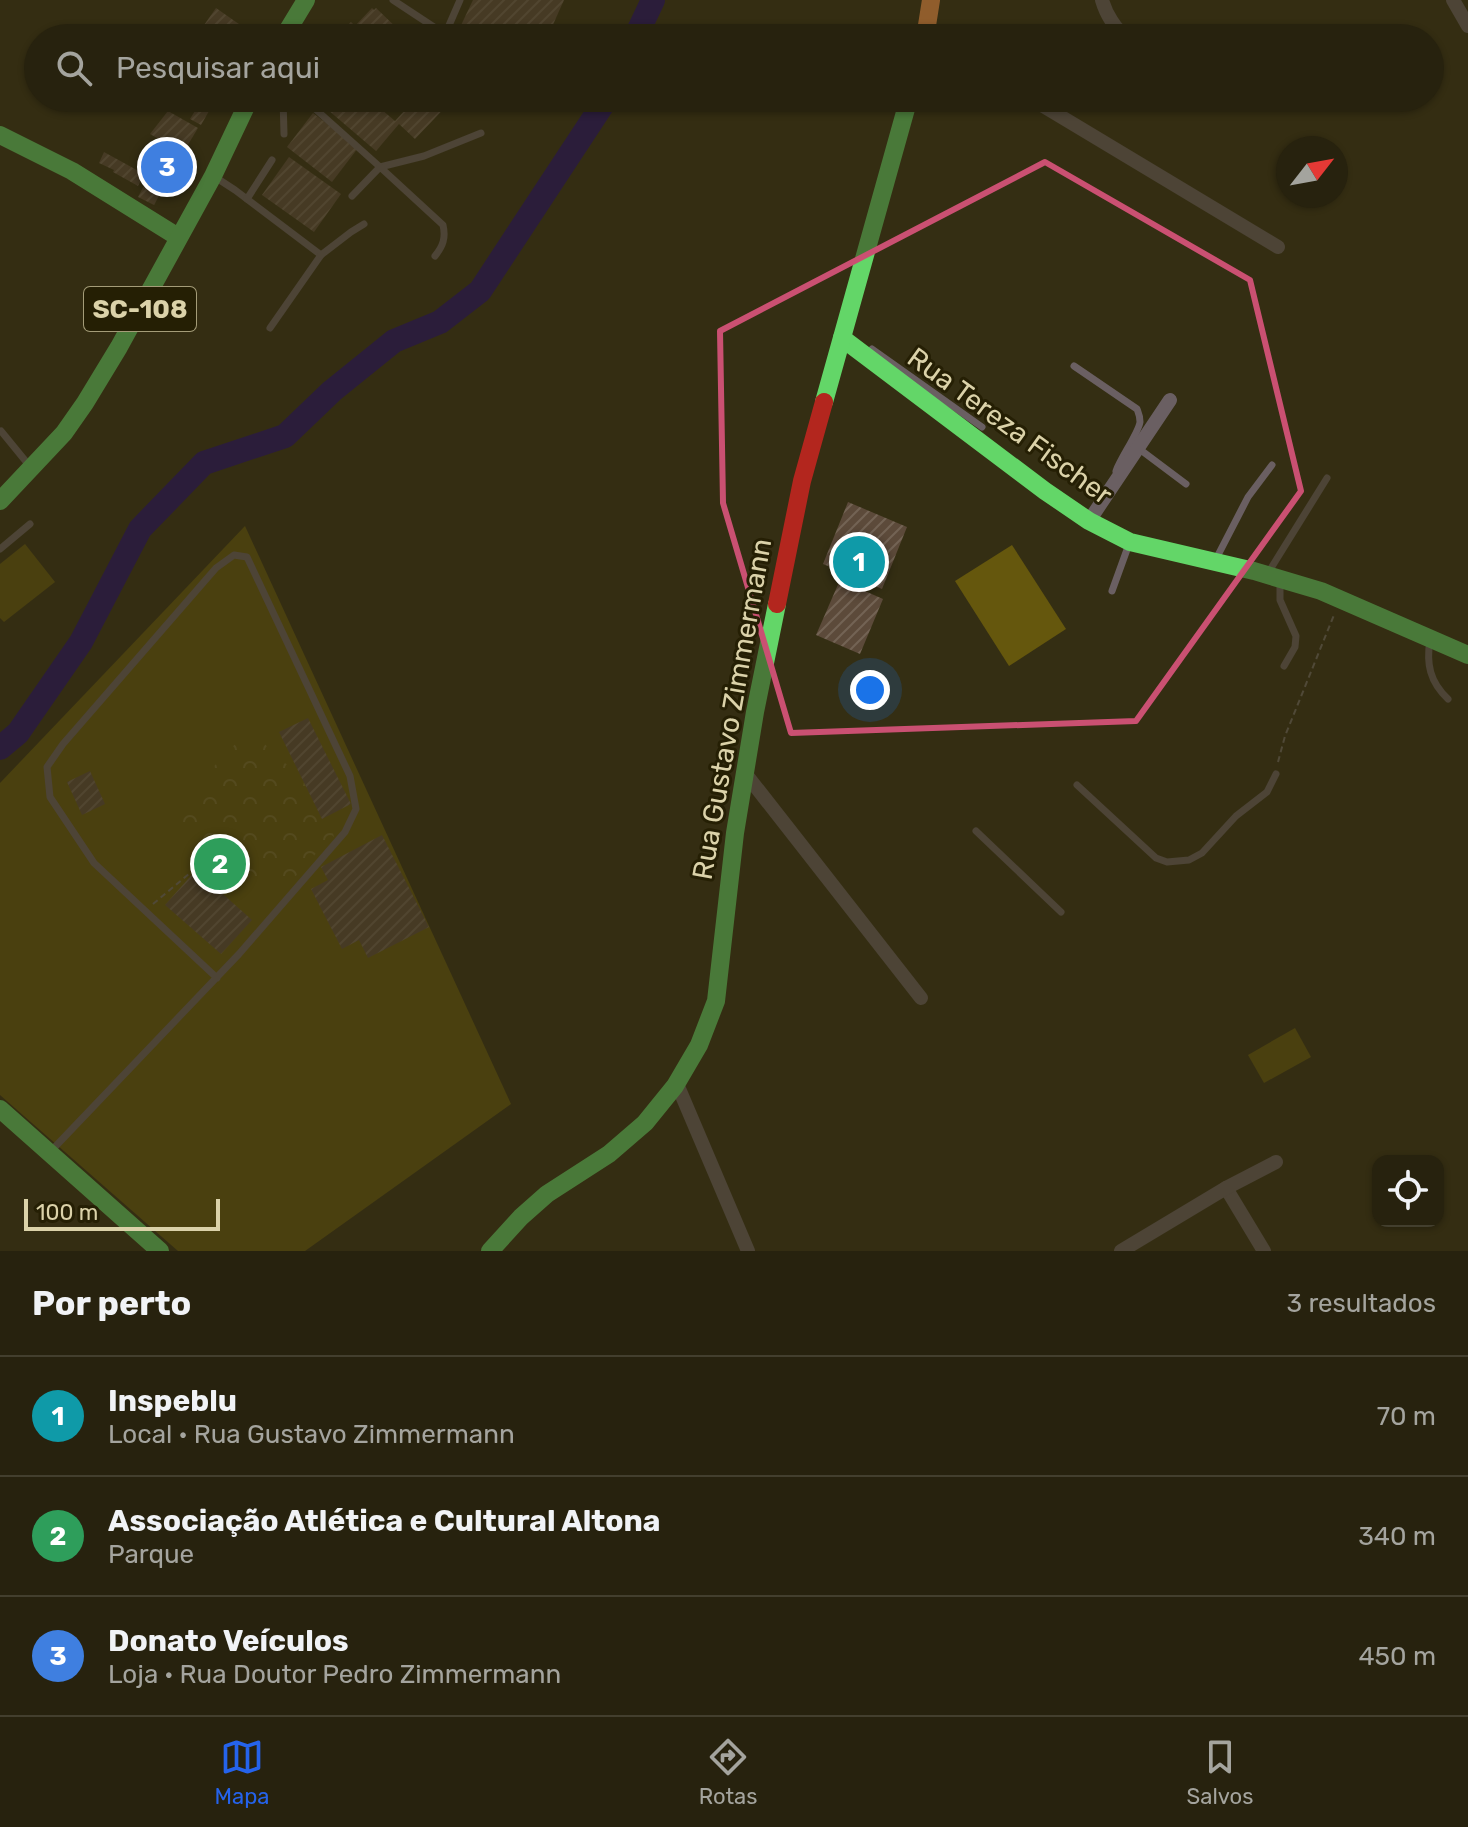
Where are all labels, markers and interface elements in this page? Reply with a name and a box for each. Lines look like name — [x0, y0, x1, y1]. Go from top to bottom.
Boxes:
search box — [24, 24, 1444, 112]
icon: search — [52, 46, 96, 90]
text: Pesquisar aqui — [116, 50, 320, 86]
north arrow — [1276, 136, 1348, 208]
pin: 3 — [141, 137, 193, 197]
road number: SC-108 — [84, 287, 196, 331]
street label: Rua Tereza Fischer — [901, 341, 1119, 512]
pin: 1 — [833, 532, 885, 592]
street label: Rua Gustavo Zimmermann — [686, 536, 778, 882]
your location — [850, 670, 890, 710]
pin: 2 — [194, 834, 246, 894]
map controls — [1372, 1155, 1444, 1227]
button: locate — [1372, 1155, 1444, 1227]
scale bar — [24, 1195, 220, 1231]
text: 100 m — [36, 1199, 98, 1226]
text: Por perto — [32, 1283, 191, 1324]
text: 3 resultados — [1286, 1288, 1436, 1319]
text: Inspeblu — [108, 1383, 237, 1419]
text: 1 — [52, 1401, 64, 1432]
text: 70 m — [1377, 1401, 1436, 1432]
text: Local · Rua Gustavo Zimmermann — [108, 1419, 515, 1450]
text: Associação Atlética e Cultural Altona — [108, 1503, 661, 1539]
text: 2 — [50, 1521, 66, 1552]
text: 340 m — [1358, 1521, 1436, 1552]
text: Parque — [108, 1539, 194, 1570]
text: Donato Veículos — [108, 1623, 349, 1659]
text: 3 — [49, 1641, 67, 1672]
text: 450 m — [1358, 1641, 1436, 1672]
text: Loja · Rua Doutor Pedro Zimmermann — [108, 1659, 561, 1690]
tab: Mapa — [215, 1735, 269, 1810]
tab: Rotas — [699, 1735, 757, 1810]
tab: Salvos — [1187, 1735, 1253, 1810]

